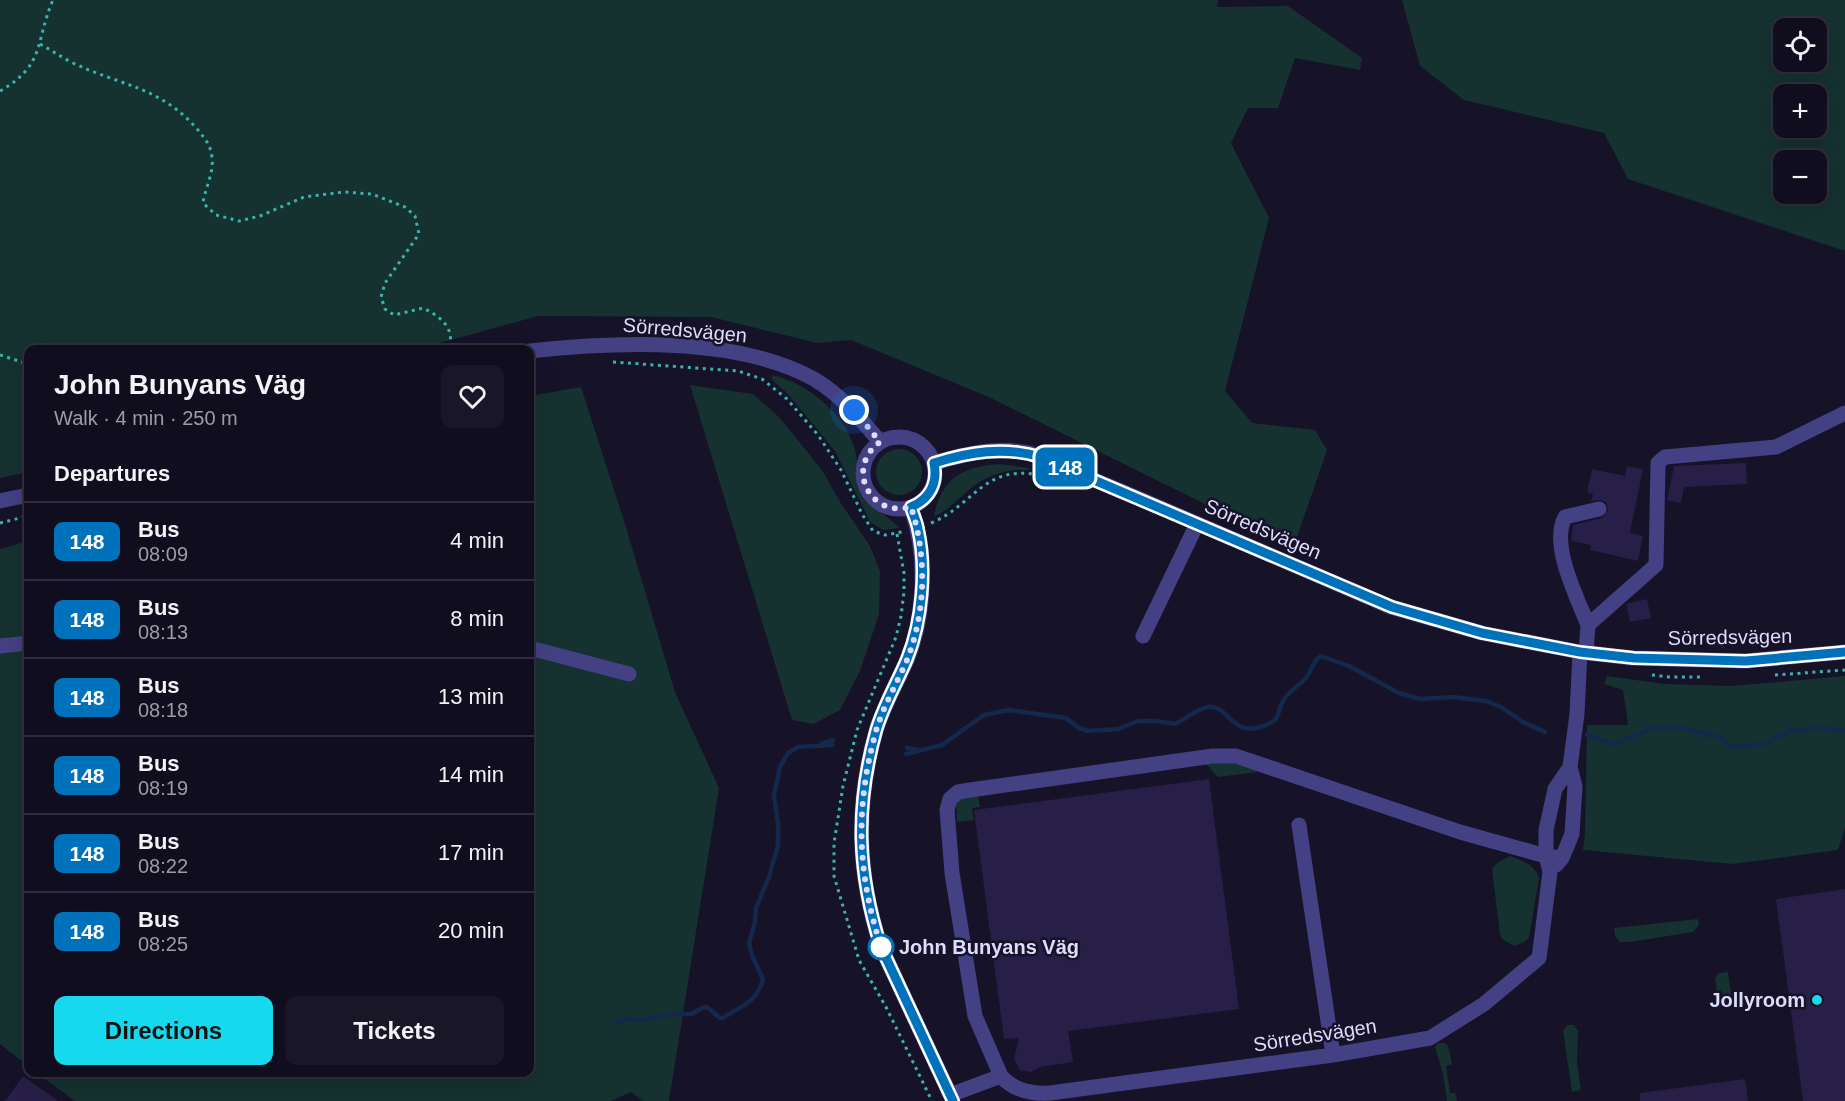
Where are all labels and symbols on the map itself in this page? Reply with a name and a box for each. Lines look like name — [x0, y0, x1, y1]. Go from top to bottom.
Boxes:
street label: Sörredsvägen — [622, 314, 748, 346]
your location — [839, 395, 869, 425]
line badge: 148 — [1030, 448, 1100, 486]
street label: Sörredsvägen — [1201, 495, 1325, 563]
street label: Sörredsvägen — [1668, 625, 1792, 649]
marker: John Bunyans Väg — [868, 934, 894, 960]
place label: John Bunyans Väg — [899, 936, 1079, 958]
place label: Jollyroom — [1709, 989, 1805, 1011]
marker: Jollyroom — [1810, 993, 1824, 1007]
street label: Sörredsvägen — [1252, 1014, 1378, 1056]

